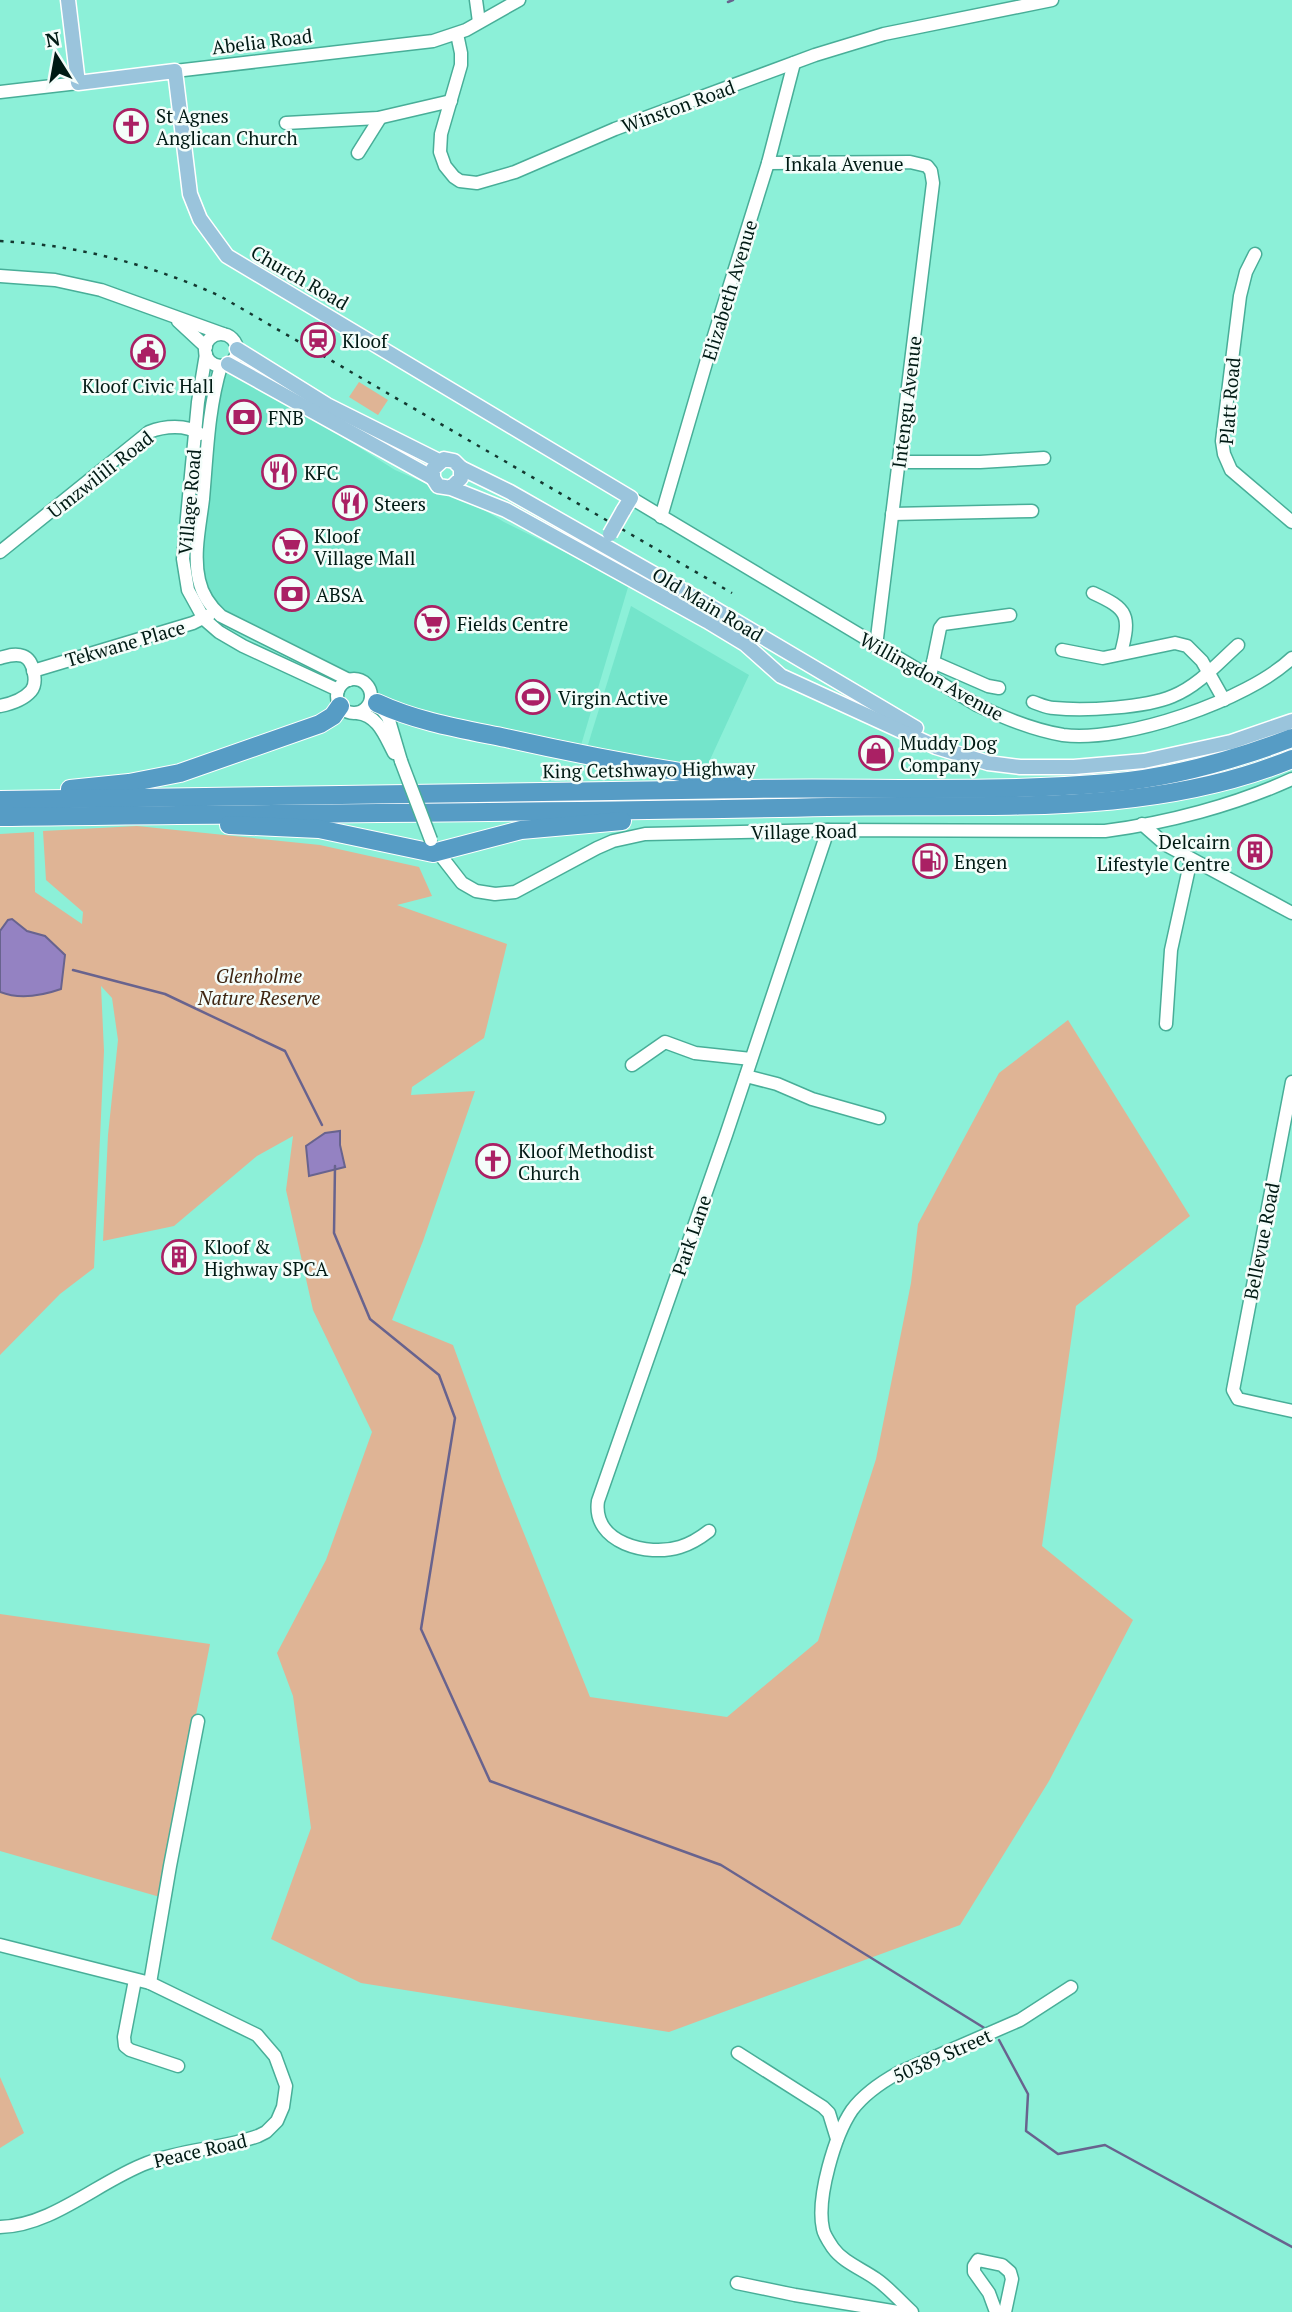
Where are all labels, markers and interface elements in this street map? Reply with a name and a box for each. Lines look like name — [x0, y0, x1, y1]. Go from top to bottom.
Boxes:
north arrow — [21, 21, 91, 91]
street label: Abelia Road — [210, 22, 314, 60]
text: N — [43, 25, 63, 52]
street label: Winston Road — [618, 74, 739, 138]
place label: St Agnes Anglican Church — [156, 103, 298, 150]
church icon: St Agnes Anglican Church — [112, 107, 150, 145]
street label: Inkala Avenue — [784, 151, 904, 176]
street label: Elizabeth Avenue — [696, 217, 762, 363]
street label: Church Road — [247, 239, 354, 315]
station icon: Kloof — [299, 321, 337, 359]
place label: Kloof — [342, 328, 389, 353]
public building icon: Kloof Civic Hall — [129, 333, 167, 371]
street label: Intengu Avenue — [885, 334, 927, 470]
street label: Platt Road — [1213, 356, 1245, 446]
place label: Kloof Civic Hall — [82, 373, 214, 398]
bank icon: FNB — [225, 398, 263, 436]
place label: FNB — [268, 405, 304, 430]
street label: Umzwilili Road — [42, 425, 158, 523]
street label: Village Road — [172, 448, 206, 556]
restaurant icon: KFC — [260, 453, 298, 491]
place label: KFC — [304, 460, 339, 485]
restaurant icon: Steers — [331, 484, 369, 522]
place label: Steers — [374, 491, 426, 516]
place label: Kloof Village Mall — [314, 523, 415, 570]
supermarket icon: Kloof Village Mall — [271, 527, 309, 565]
street label: Old Main Road — [648, 561, 768, 647]
bank icon: ABSA — [273, 575, 311, 613]
place label: ABSA — [316, 582, 364, 607]
supermarket icon: Fields Centre — [413, 604, 451, 642]
place label: Fields Centre — [457, 611, 568, 636]
street label: Tekwane Place — [62, 614, 188, 672]
street label: Willingdon Avenue — [856, 626, 1008, 726]
sports icon: Virgin Active — [514, 678, 552, 716]
place label: Virgin Active — [558, 685, 668, 710]
place label: Muddy Dog Company — [900, 730, 998, 777]
shop icon: Muddy Dog Company — [857, 734, 895, 772]
street label: King Cetshwayo Highway — [542, 755, 756, 783]
street label: Village Road — [751, 818, 858, 844]
place label: Delcairn Lifestyle Centre — [1097, 829, 1230, 876]
building icon: Delcairn Lifestyle Centre — [1236, 833, 1274, 871]
fuel station icon: Engen — [911, 842, 949, 880]
place label: Engen — [954, 849, 1007, 874]
park label: Glenholme Nature Reserve — [197, 963, 320, 1010]
place label: Kloof Methodist Church — [518, 1138, 654, 1185]
church icon: Kloof Methodist Church — [474, 1142, 512, 1180]
street label: Bellevue Road — [1237, 1180, 1285, 1302]
street label: Park Lane — [666, 1191, 716, 1279]
place label: Kloof & Highway SPCA — [204, 1234, 328, 1281]
building icon: Kloof & Highway SPCA — [160, 1238, 198, 1276]
street label: 50389 Street — [889, 2022, 995, 2088]
street label: Peace Road — [151, 2127, 250, 2173]

